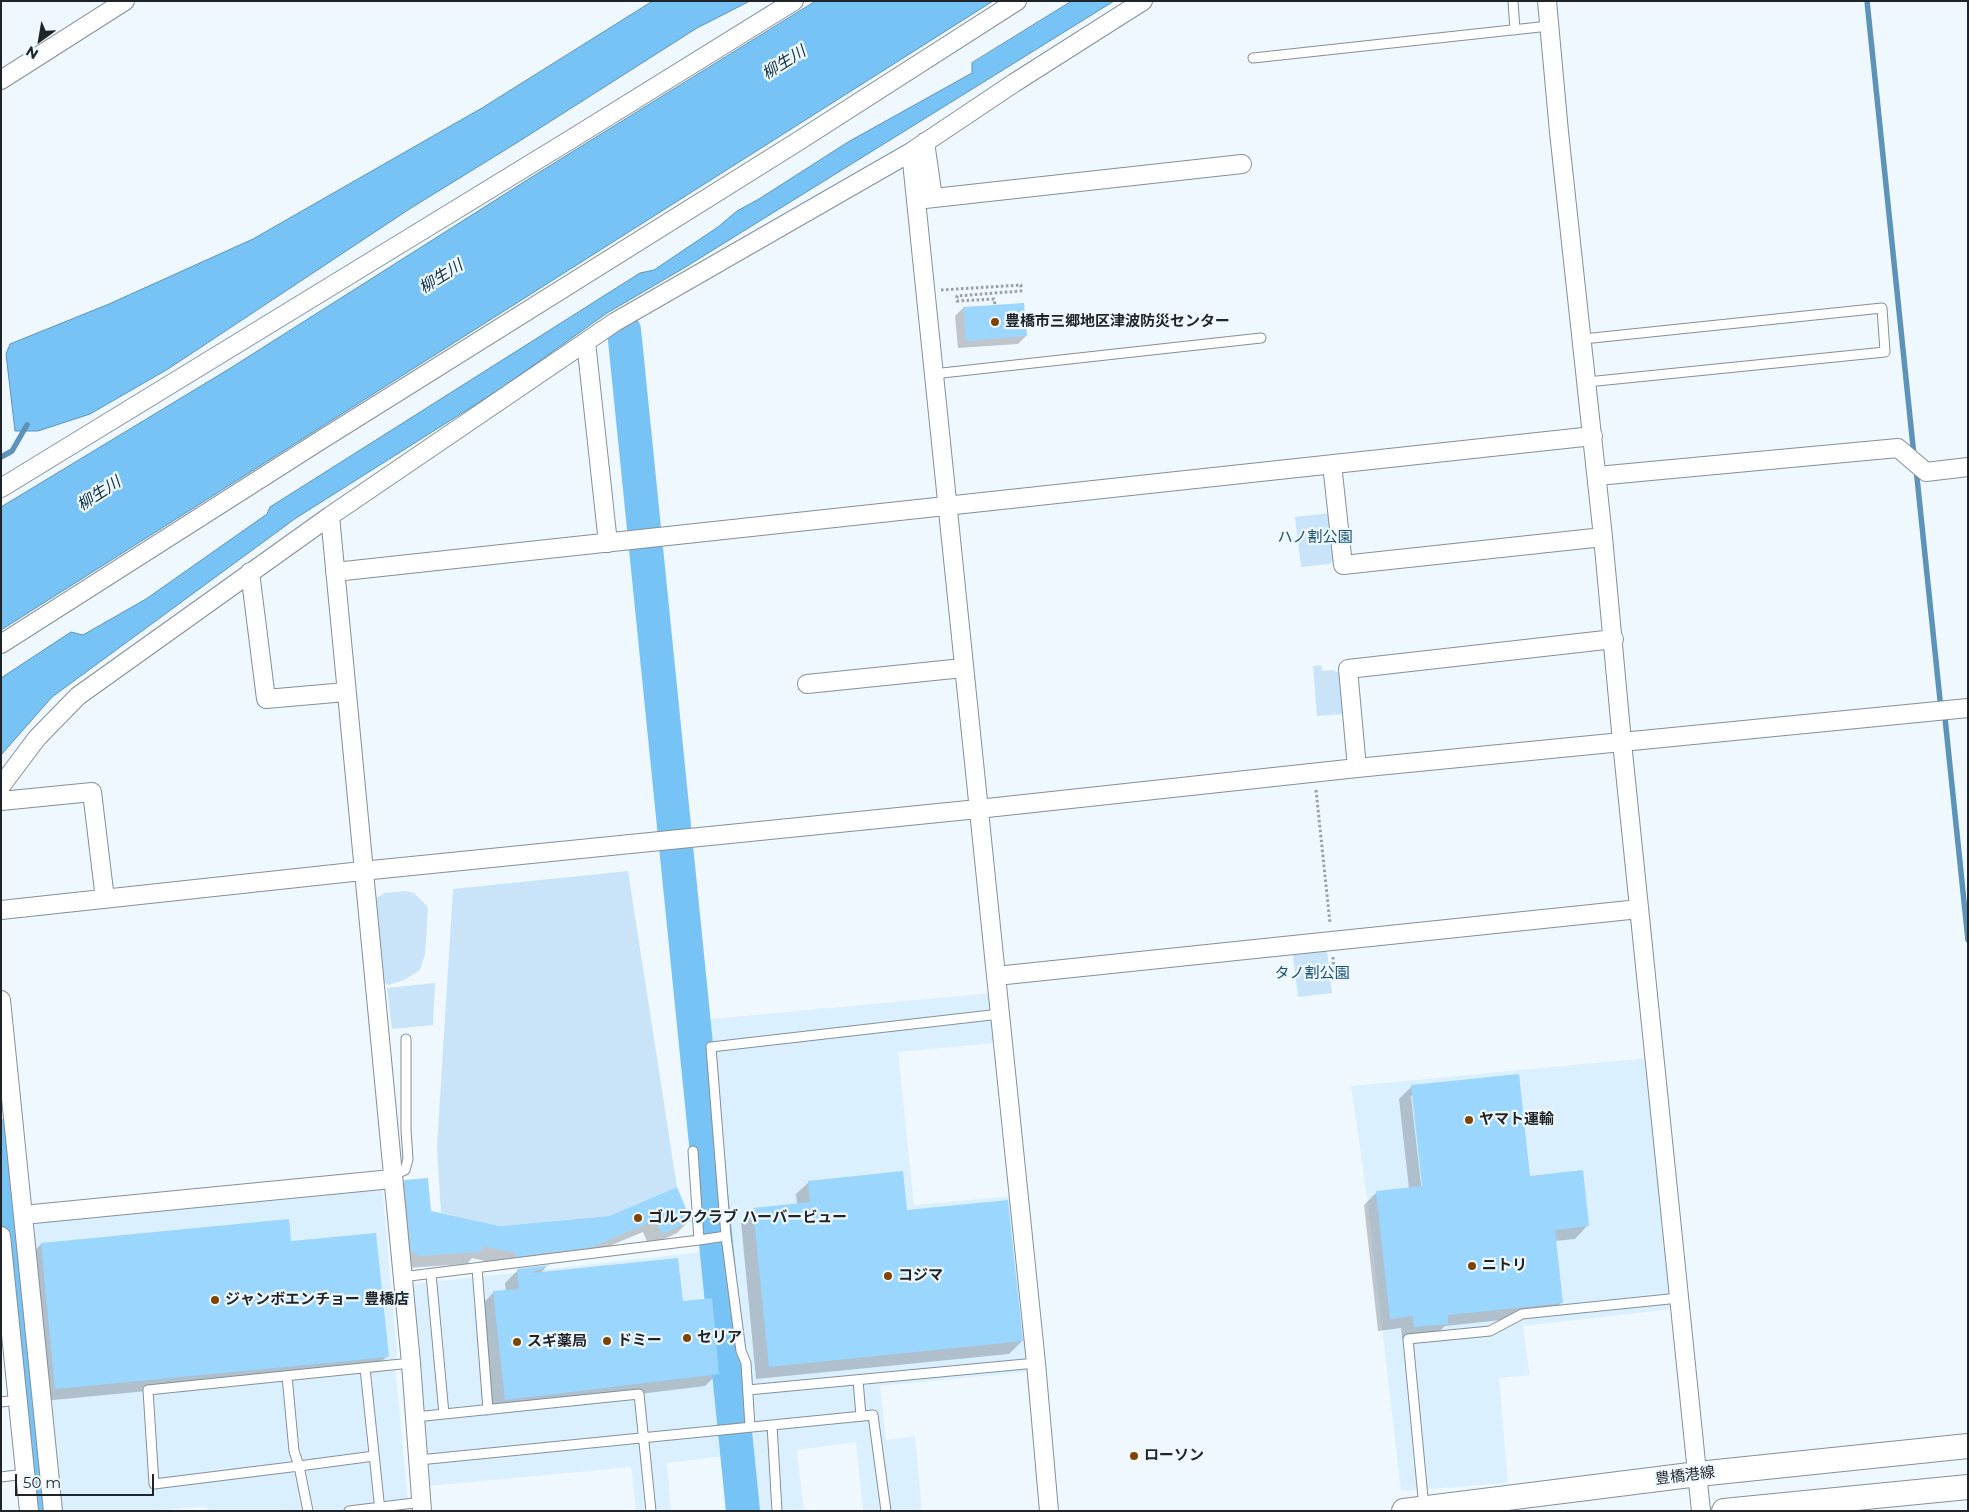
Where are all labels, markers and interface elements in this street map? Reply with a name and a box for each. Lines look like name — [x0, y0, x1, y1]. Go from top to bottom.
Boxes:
north arrow — [15, 15, 65, 65]
text: N — [22, 42, 42, 63]
water label: 柳生川 — [759, 42, 809, 84]
water label: 柳生川 — [416, 256, 466, 298]
place label: 豊橋市三郷地区津波防災センター — [1005, 313, 1230, 331]
marker: 豊橋市三郷地区津波防災センター — [989, 316, 1001, 328]
water label: 柳生川 — [74, 473, 124, 515]
park label: ハノ割公園 — [1278, 529, 1352, 547]
park label: タノ割公園 — [1275, 965, 1349, 983]
place label: ヤマト運輸 — [1479, 1111, 1554, 1129]
marker: ヤマト運輸 — [1463, 1114, 1475, 1126]
place label: ゴルフクラブ ハーバービュー — [648, 1209, 847, 1227]
marker: ゴルフクラブ ハーバービュー — [632, 1212, 644, 1224]
place label: ニトリ — [1482, 1257, 1527, 1275]
marker: ニトリ — [1466, 1260, 1478, 1272]
place label: コジマ — [898, 1267, 943, 1285]
marker: コジマ — [882, 1270, 894, 1282]
place label: ジャンボエンチョー 豊橋店 — [225, 1291, 409, 1309]
marker: ジャンボエンチョー 豊橋店 — [209, 1294, 221, 1306]
place label: セリア — [697, 1329, 742, 1347]
place label: ドミー — [617, 1332, 662, 1350]
marker: セリア — [681, 1332, 693, 1344]
place label: スギ薬局 — [527, 1333, 587, 1351]
marker: ドミー — [601, 1335, 613, 1347]
marker: スギ薬局 — [511, 1336, 523, 1348]
place label: ローソン — [1144, 1447, 1204, 1465]
marker: ローソン — [1128, 1450, 1140, 1462]
street label: 豊橋港線 — [1654, 1463, 1716, 1489]
scale bar — [18, 1464, 156, 1496]
text: 50 m — [23, 1473, 61, 1492]

